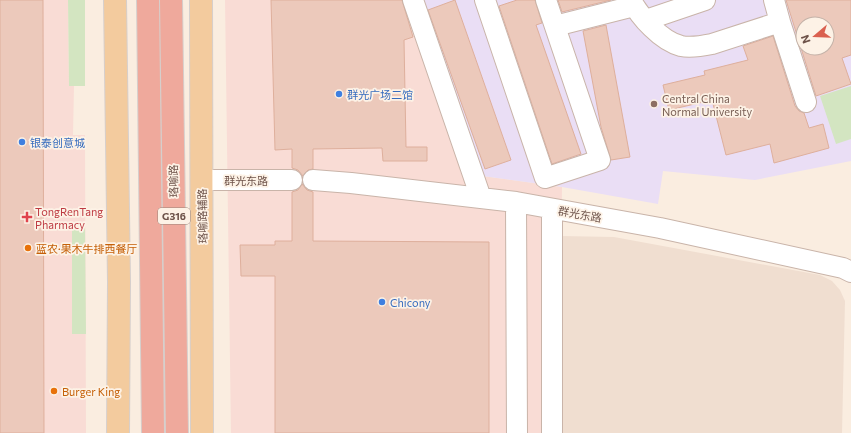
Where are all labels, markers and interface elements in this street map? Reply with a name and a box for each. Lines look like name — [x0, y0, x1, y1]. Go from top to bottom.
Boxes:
north arrow — [795, 16, 835, 56]
text: N — [798, 33, 813, 45]
place label: 群光广场二馆 — [347, 88, 413, 101]
marker: 群光广场二馆 — [334, 89, 344, 99]
place label: Central China Normal University — [662, 92, 752, 118]
marker: Central China Normal University — [649, 99, 659, 109]
place label: 银泰创意城 — [30, 136, 85, 149]
marker: 银泰创意城 — [17, 137, 27, 147]
street label: 珞喻路 — [166, 164, 180, 198]
street label: 群光东路 — [224, 174, 268, 187]
street label: 珞喻路辅路 — [195, 188, 209, 244]
street label: 群光东路 — [557, 204, 603, 224]
place label: TongRenTang Pharmacy — [35, 205, 103, 231]
road number: G316 — [158, 208, 190, 224]
marker: TongRenTang Pharmacy — [22, 212, 32, 222]
place label: 蓝农·果木牛排西餐厅 — [36, 242, 138, 255]
marker: 蓝农·果木牛排西餐厅 — [23, 243, 33, 253]
place label: Chicony — [390, 296, 431, 309]
marker: Chicony — [377, 297, 387, 307]
place label: Burger King — [62, 385, 120, 398]
marker: Burger King — [49, 386, 59, 396]

